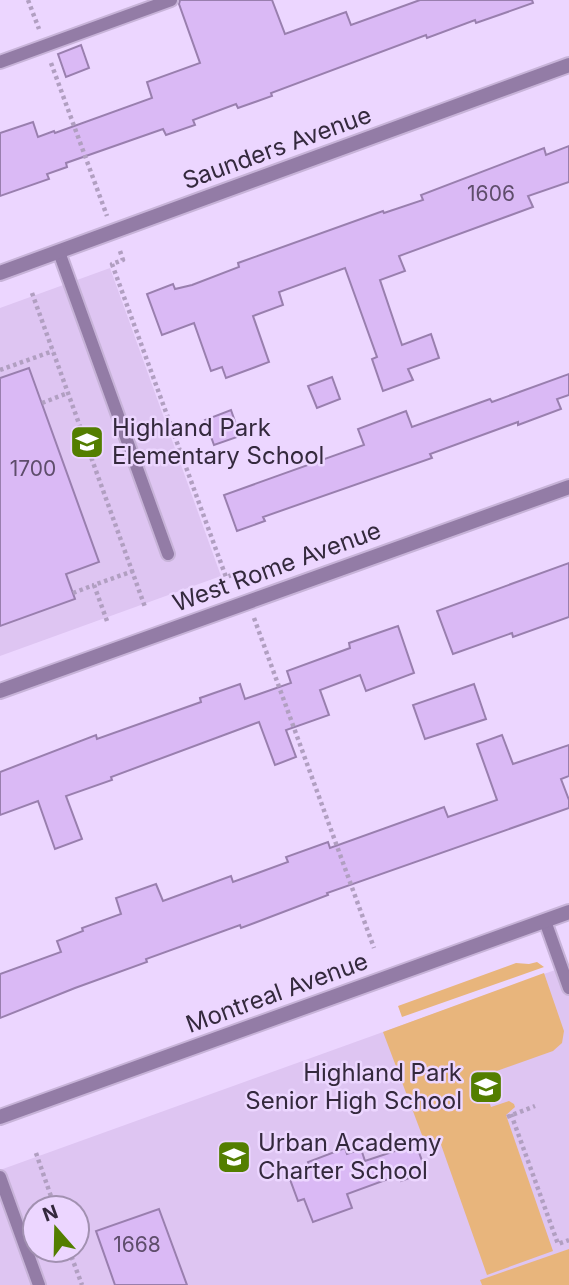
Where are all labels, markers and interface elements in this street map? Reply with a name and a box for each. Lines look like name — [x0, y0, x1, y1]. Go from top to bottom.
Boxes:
street label: Saunders Avenue — [179, 100, 375, 195]
house number: 1606 — [467, 181, 515, 206]
place label: Highland Park Elementary School — [112, 413, 324, 470]
school or university icon: Highland Park Elementary School — [68, 423, 106, 461]
house number: 1700 — [10, 456, 56, 481]
street label: West Rome Avenue — [169, 515, 385, 618]
street label: Montreal Avenue — [182, 946, 372, 1039]
place label: Highland Park Senior High School — [245, 1058, 462, 1115]
school or university icon: Highland Park Senior High School — [467, 1068, 505, 1106]
place label: Urban Academy Charter School — [258, 1128, 441, 1185]
school or university icon: Urban Academy Charter School — [215, 1138, 253, 1176]
north arrow — [21, 1194, 91, 1264]
text: N — [40, 1200, 61, 1227]
house number: 1668 — [113, 1232, 161, 1257]

